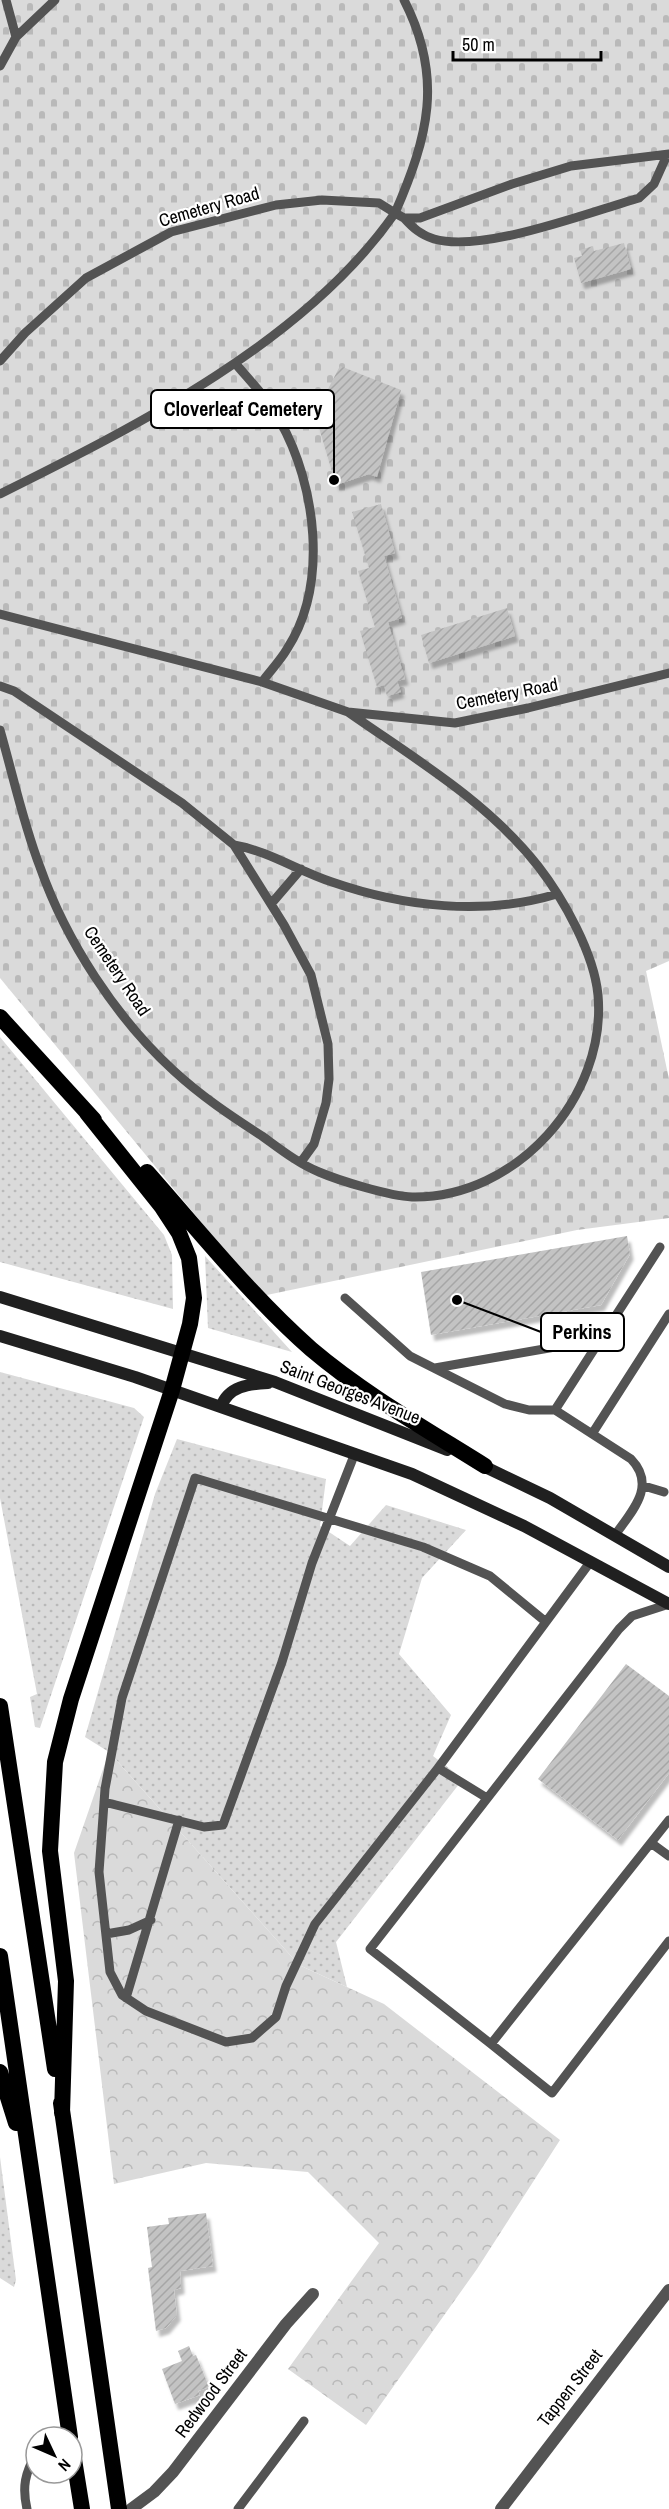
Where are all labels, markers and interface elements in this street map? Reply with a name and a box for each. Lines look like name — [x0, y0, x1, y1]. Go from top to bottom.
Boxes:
scale bar — [453, 24, 602, 62]
text: 50 m — [462, 32, 495, 57]
street label: Cemetery Road — [156, 180, 262, 233]
callout: Cloverleaf Cemetery — [151, 390, 334, 428]
text: Cloverleaf Cemetery — [164, 395, 323, 422]
street label: Cemetery Road — [454, 671, 560, 716]
street label: Cemetery Road — [78, 921, 157, 1021]
callout: Perkins — [541, 1313, 624, 1351]
text: Perkins — [552, 1318, 612, 1345]
street label: Saint Georges Avenue — [276, 1353, 424, 1430]
street label: Redwood Street — [169, 2343, 252, 2442]
street label: Tappen Street — [531, 2344, 608, 2432]
north arrow — [24, 2425, 84, 2485]
text: N — [54, 2454, 76, 2476]

